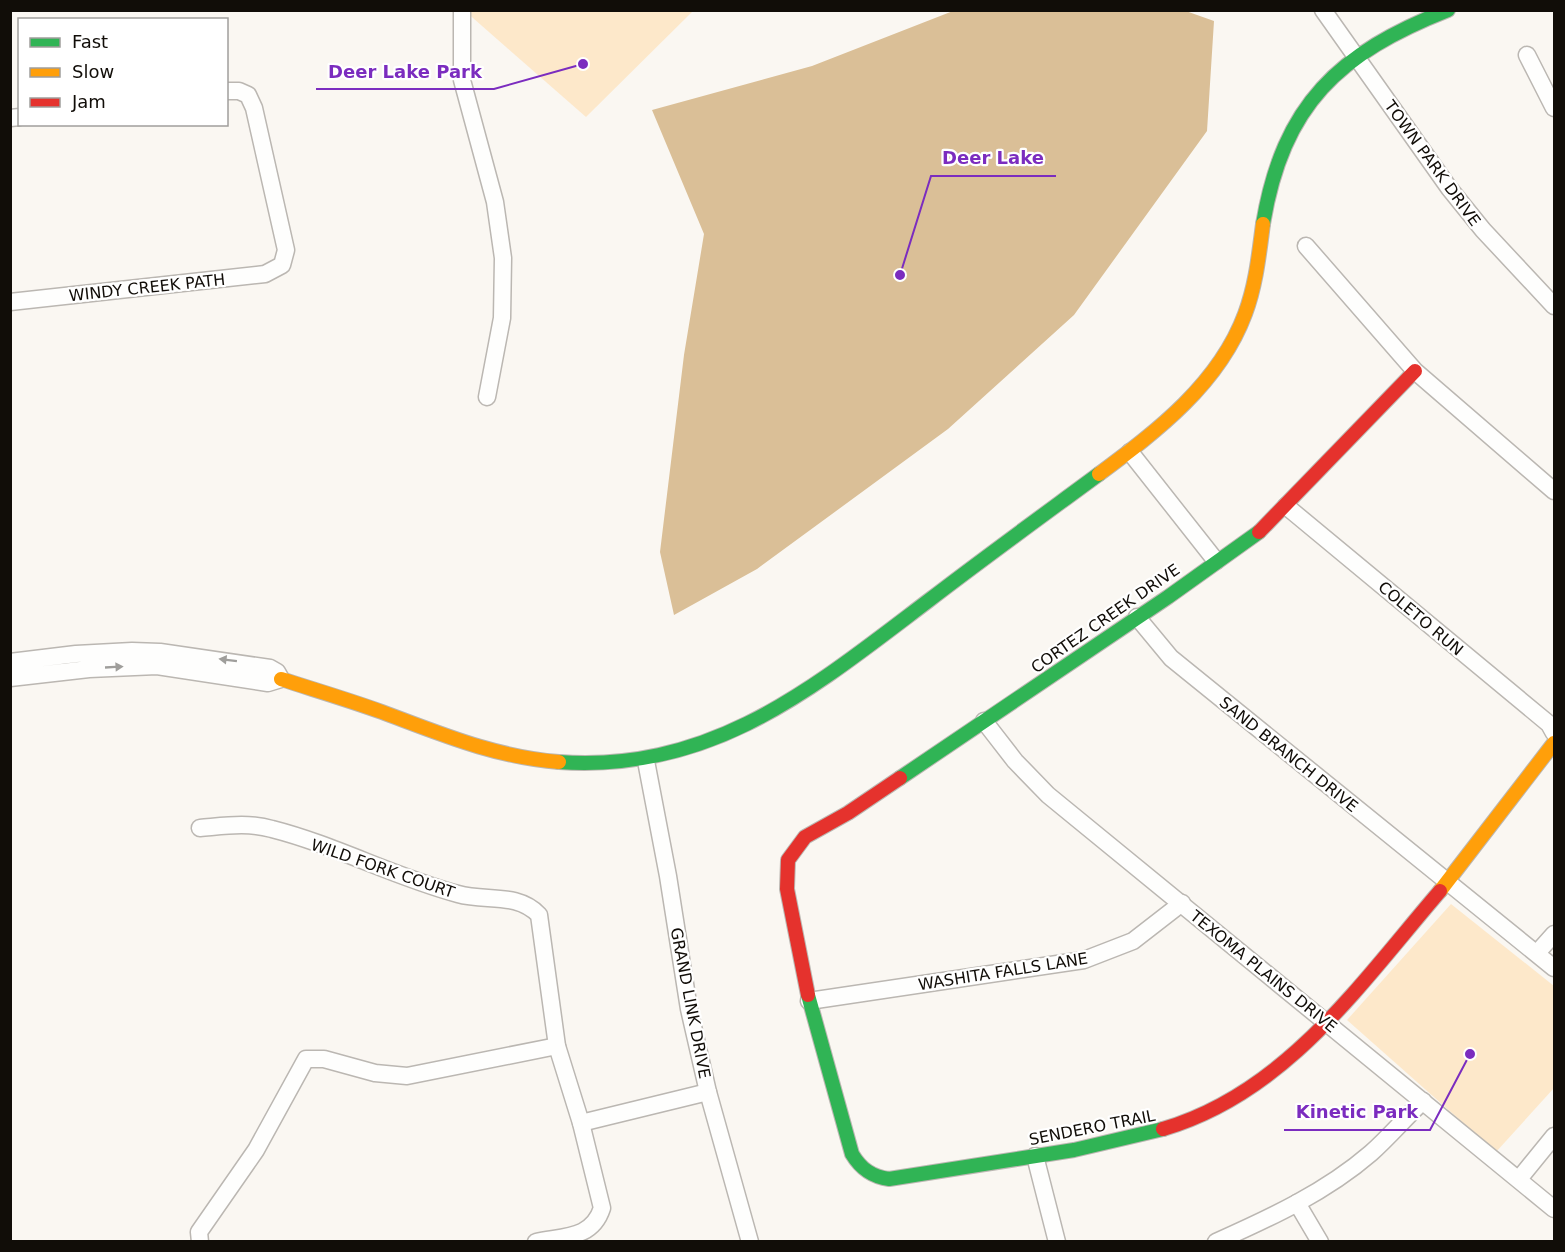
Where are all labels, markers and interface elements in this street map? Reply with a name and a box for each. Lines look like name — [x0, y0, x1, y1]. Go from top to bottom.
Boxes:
legend — [18, 18, 228, 126]
text: Fast — [72, 31, 108, 52]
callout: Deer Lake Park — [316, 53, 494, 89]
text: Slow — [72, 61, 114, 82]
text: Deer Lake Park — [328, 61, 483, 82]
text: Jam — [71, 91, 106, 112]
street label: TOWN PARK DRIVE — [1380, 96, 1485, 230]
callout: Deer Lake — [931, 140, 1056, 176]
text: Deer Lake — [942, 147, 1044, 168]
street label: WINDY CREEK PATH — [68, 270, 226, 305]
street label: CORTEZ CREEK DRIVE — [1027, 560, 1183, 677]
street label: COLETO RUN — [1374, 577, 1467, 659]
one-way arrow — [219, 656, 238, 665]
one-way arrow — [105, 663, 124, 672]
street label: SAND BRANCH DRIVE — [1216, 693, 1362, 816]
street label: WILD FORK COURT — [309, 835, 457, 902]
street label: TEXOMA PLAINS DRIVE — [1186, 906, 1341, 1036]
street label: GRAND LINK DRIVE — [667, 926, 714, 1080]
street label: WASHITA FALLS LANE — [917, 949, 1089, 994]
callout: Kinetic Park — [1284, 1094, 1430, 1130]
text: Kinetic Park — [1296, 1101, 1419, 1122]
street label: SENDERO TRAIL — [1027, 1106, 1157, 1149]

